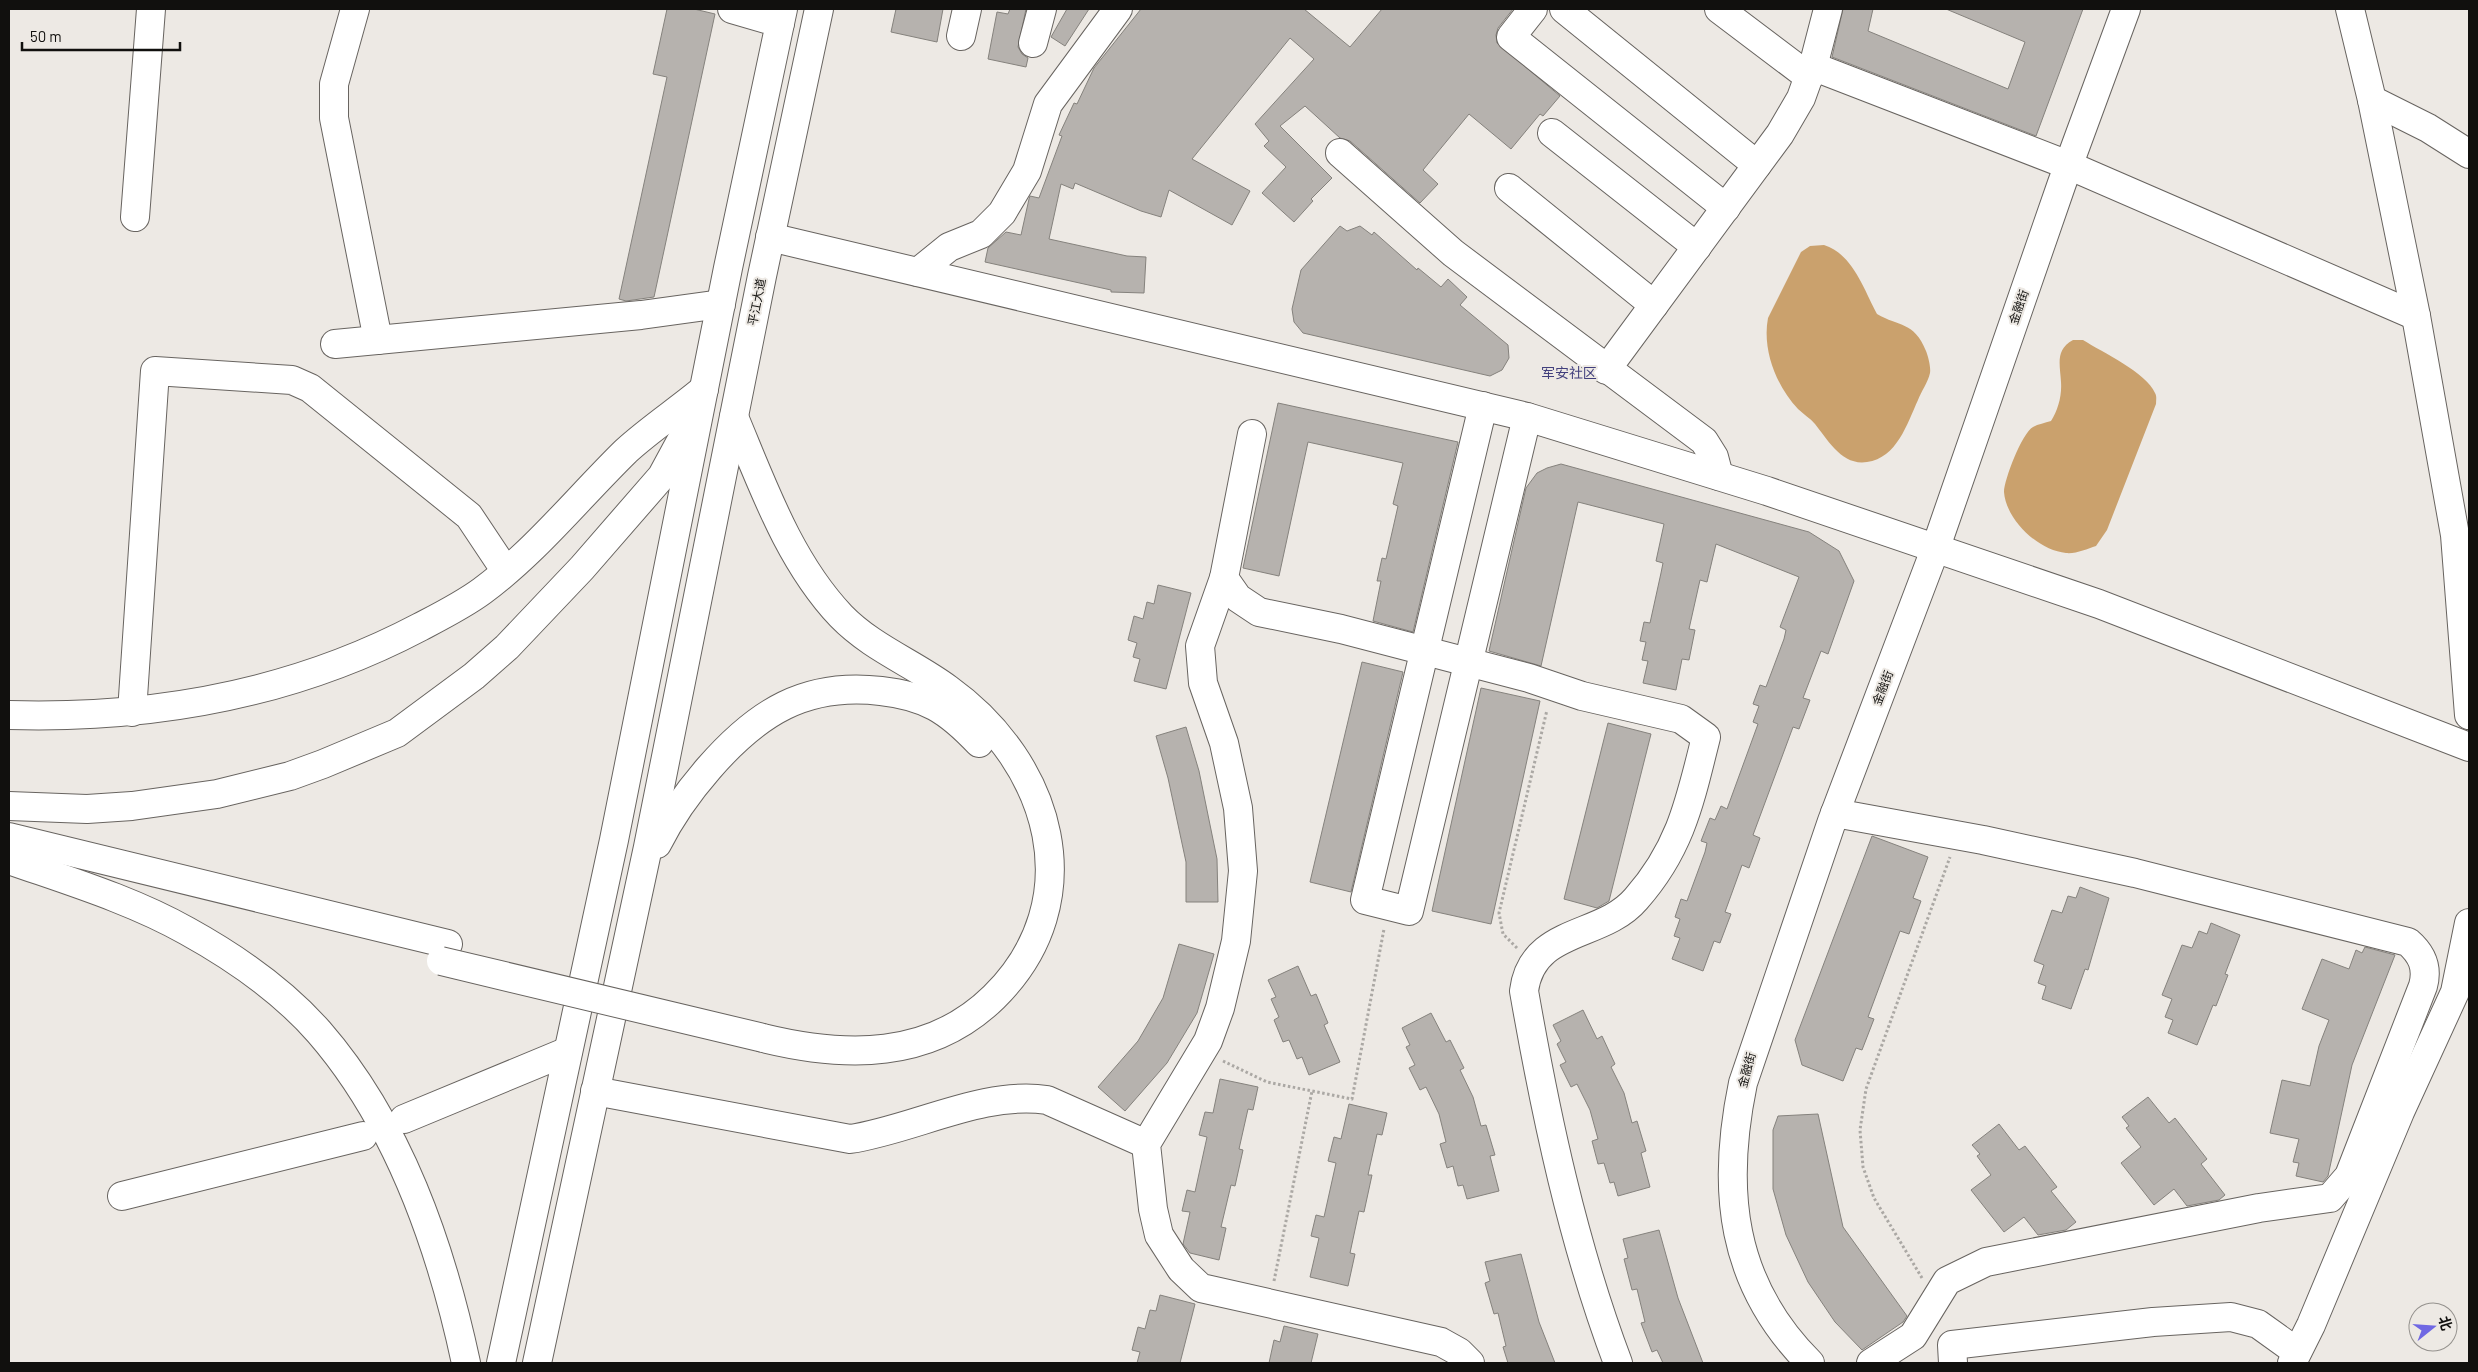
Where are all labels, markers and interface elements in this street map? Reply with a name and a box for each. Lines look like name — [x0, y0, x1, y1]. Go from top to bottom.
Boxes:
scale bar — [22, 20, 180, 52]
text: 50 m — [30, 27, 62, 45]
street label: 平江大道 — [745, 277, 767, 327]
street label: 金融街 — [2006, 287, 2031, 326]
district label: 军安社区 — [1541, 364, 1597, 381]
street label: 金融街 — [1869, 668, 1895, 707]
street label: 金融街 — [1735, 1051, 1757, 1089]
north arrow — [2408, 1302, 2458, 1352]
text: 北 — [2436, 1314, 2456, 1332]

